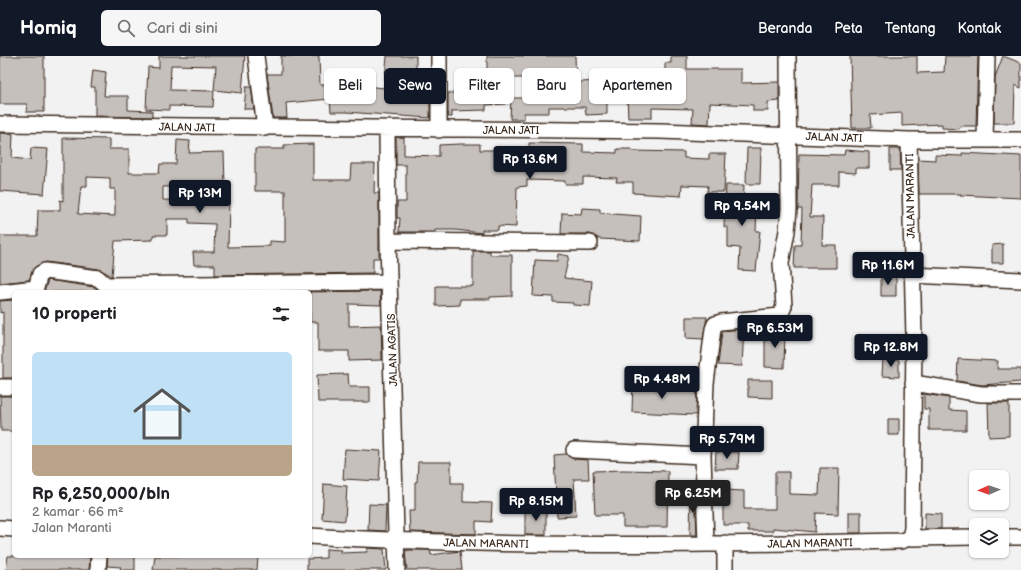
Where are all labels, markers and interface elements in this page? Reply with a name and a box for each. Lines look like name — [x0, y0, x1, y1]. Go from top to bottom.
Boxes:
search box — [101, 10, 381, 46]
text: Homiq — [20, 17, 77, 40]
icon: search — [115, 17, 137, 39]
text: Cari di sini — [147, 19, 218, 38]
text: Beranda — [758, 20, 812, 37]
text: Peta — [834, 20, 863, 37]
text: Tentang — [885, 20, 936, 37]
text: Kontak — [958, 20, 1001, 37]
chip: Beli — [324, 68, 376, 104]
chip: Sewa — [384, 68, 446, 104]
chip: Filter — [454, 68, 514, 104]
chip: Baru — [522, 68, 581, 104]
chip: Apartemen — [589, 68, 686, 104]
street label: JALAN JATI — [159, 121, 216, 135]
street label: JALAN JATI — [483, 124, 540, 137]
street label: JALAN JATI — [805, 130, 863, 145]
pin: Rp 13.6M — [489, 146, 571, 180]
text: Rp 13.6M — [503, 151, 557, 167]
street label: JALAN MARANTI — [903, 153, 918, 239]
pin: Rp 13M — [167, 180, 233, 214]
text: Rp 13M — [178, 185, 222, 201]
pin: Rp 9.54M — [701, 193, 783, 227]
text: Rp 9.54M — [714, 198, 770, 214]
pin: Rp 11.6M — [847, 252, 929, 286]
text: Rp 11.6M — [862, 257, 914, 273]
icon: filters — [270, 303, 292, 325]
text: 10 properti — [32, 304, 117, 324]
street label: JALAN AGATIS — [385, 313, 400, 387]
pin: Rp 6.53M — [734, 315, 816, 349]
text: Rp 6.53M — [747, 320, 803, 336]
pin: Rp 12.8M — [850, 334, 932, 368]
text: Rp 12.8M — [863, 339, 919, 355]
pin: Rp 4.48M — [621, 366, 703, 400]
text: Rp 4.48M — [633, 371, 691, 387]
icon: home — [126, 378, 198, 450]
pin: Rp 5.79M — [686, 426, 768, 460]
text: Rp 5.79M — [699, 431, 755, 447]
north arrow — [969, 470, 1009, 510]
map controls — [969, 470, 1009, 558]
pin: Rp 6.25M — [652, 480, 734, 514]
text: Rp 6,250,000/bln — [32, 484, 170, 504]
text: Rp 6.25M — [664, 485, 722, 501]
pin: Rp 8.15M — [495, 488, 577, 522]
text: Rp 8.15M — [509, 493, 563, 509]
text: 2 kamar · 66 m² — [32, 504, 124, 520]
button: layers — [969, 518, 1009, 558]
text: Jalan Maranti — [32, 520, 112, 536]
street label: JALAN MARANTI — [443, 536, 529, 551]
street label: JALAN MARANTI — [767, 536, 853, 551]

